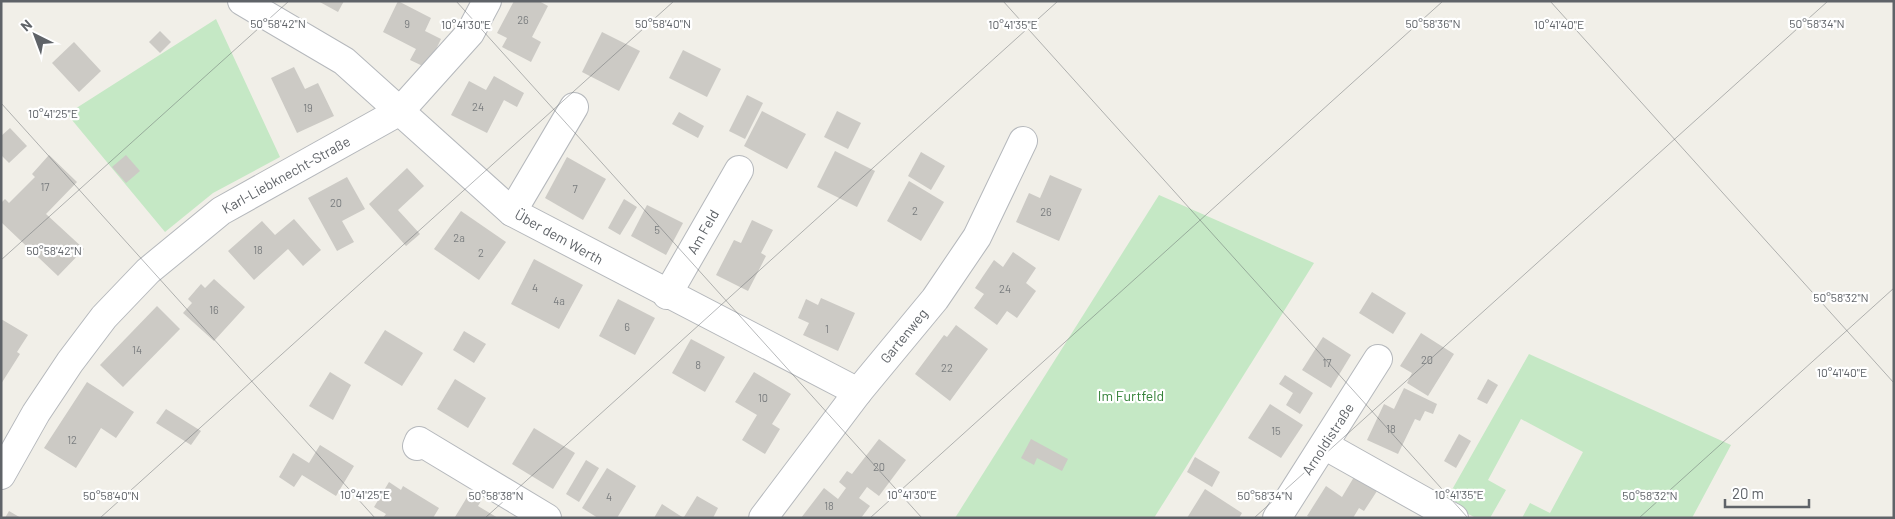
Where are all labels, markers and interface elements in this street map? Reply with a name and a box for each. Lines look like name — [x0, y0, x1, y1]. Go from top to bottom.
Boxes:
north arrow — [10, 10, 60, 60]
house number: 26 — [517, 13, 529, 26]
text: N — [17, 16, 35, 34]
text: 50°58'42"N — [250, 16, 306, 30]
text: 50°58'40"N — [635, 16, 691, 30]
text: 50°58'36"N — [1405, 16, 1461, 30]
text: 50°58'34"N — [1789, 16, 1845, 30]
house number: 9 — [404, 17, 410, 30]
text: 10°41'30"E — [441, 17, 491, 31]
text: 10°41'35"E — [988, 17, 1038, 31]
text: 10°41'40"E — [1534, 17, 1584, 31]
house number: 24 — [472, 100, 484, 113]
house number: 19 — [303, 101, 313, 114]
text: 10°41'25"E — [28, 106, 78, 120]
street label: Karl-Liebknecht-Straße — [219, 132, 353, 217]
house number: 17 — [40, 180, 50, 193]
house number: 7 — [572, 182, 578, 195]
house number: 20 — [330, 196, 342, 209]
house number: 2 — [912, 204, 918, 217]
street label: Über dem Werth — [512, 205, 606, 268]
house number: 26 — [1040, 205, 1052, 218]
street label: Am Feld — [683, 206, 722, 257]
house number: 5 — [654, 223, 660, 236]
house number: 2a — [453, 231, 465, 244]
text: 50°58'42"N — [26, 243, 82, 257]
house number: 18 — [253, 243, 263, 256]
house number: 2 — [478, 246, 484, 259]
house number: 4 — [532, 281, 538, 294]
house number: 24 — [999, 282, 1011, 295]
text: 50°58'32"N — [1813, 290, 1869, 304]
house number: 4a — [553, 294, 565, 307]
house number: 16 — [209, 303, 219, 316]
street label: Gartenweg — [876, 305, 931, 366]
house number: 6 — [624, 320, 630, 333]
house number: 1 — [825, 322, 829, 335]
house number: 14 — [132, 343, 142, 356]
house number: 20 — [1421, 353, 1433, 366]
house number: 17 — [1322, 356, 1332, 369]
house number: 8 — [695, 358, 701, 371]
house number: 22 — [941, 361, 953, 374]
text: 10°41'40"E — [1817, 365, 1867, 379]
park label: Im Furtfeld — [1098, 387, 1164, 404]
house number: 10 — [758, 391, 768, 404]
street label: Arnoldistraße — [1298, 400, 1357, 478]
house number: 18 — [1386, 422, 1396, 435]
house number: 15 — [1271, 424, 1281, 437]
house number: 12 — [67, 433, 77, 446]
house number: 20 — [873, 460, 885, 473]
scale bar — [1725, 476, 1809, 508]
text: 20 m — [1732, 484, 1764, 502]
text: 10°41'25"E — [340, 487, 390, 501]
text: 10°41'30"E — [887, 487, 937, 501]
text: 10°41'35"E — [1434, 487, 1484, 501]
text: 50°58'40"N — [83, 488, 139, 502]
text: 50°58'38"N — [468, 488, 524, 502]
text: 50°58'34"N — [1237, 488, 1293, 502]
text: 50°58'32"N — [1622, 488, 1678, 502]
house number: 4 — [606, 490, 612, 503]
house number: 18 — [824, 499, 834, 512]

